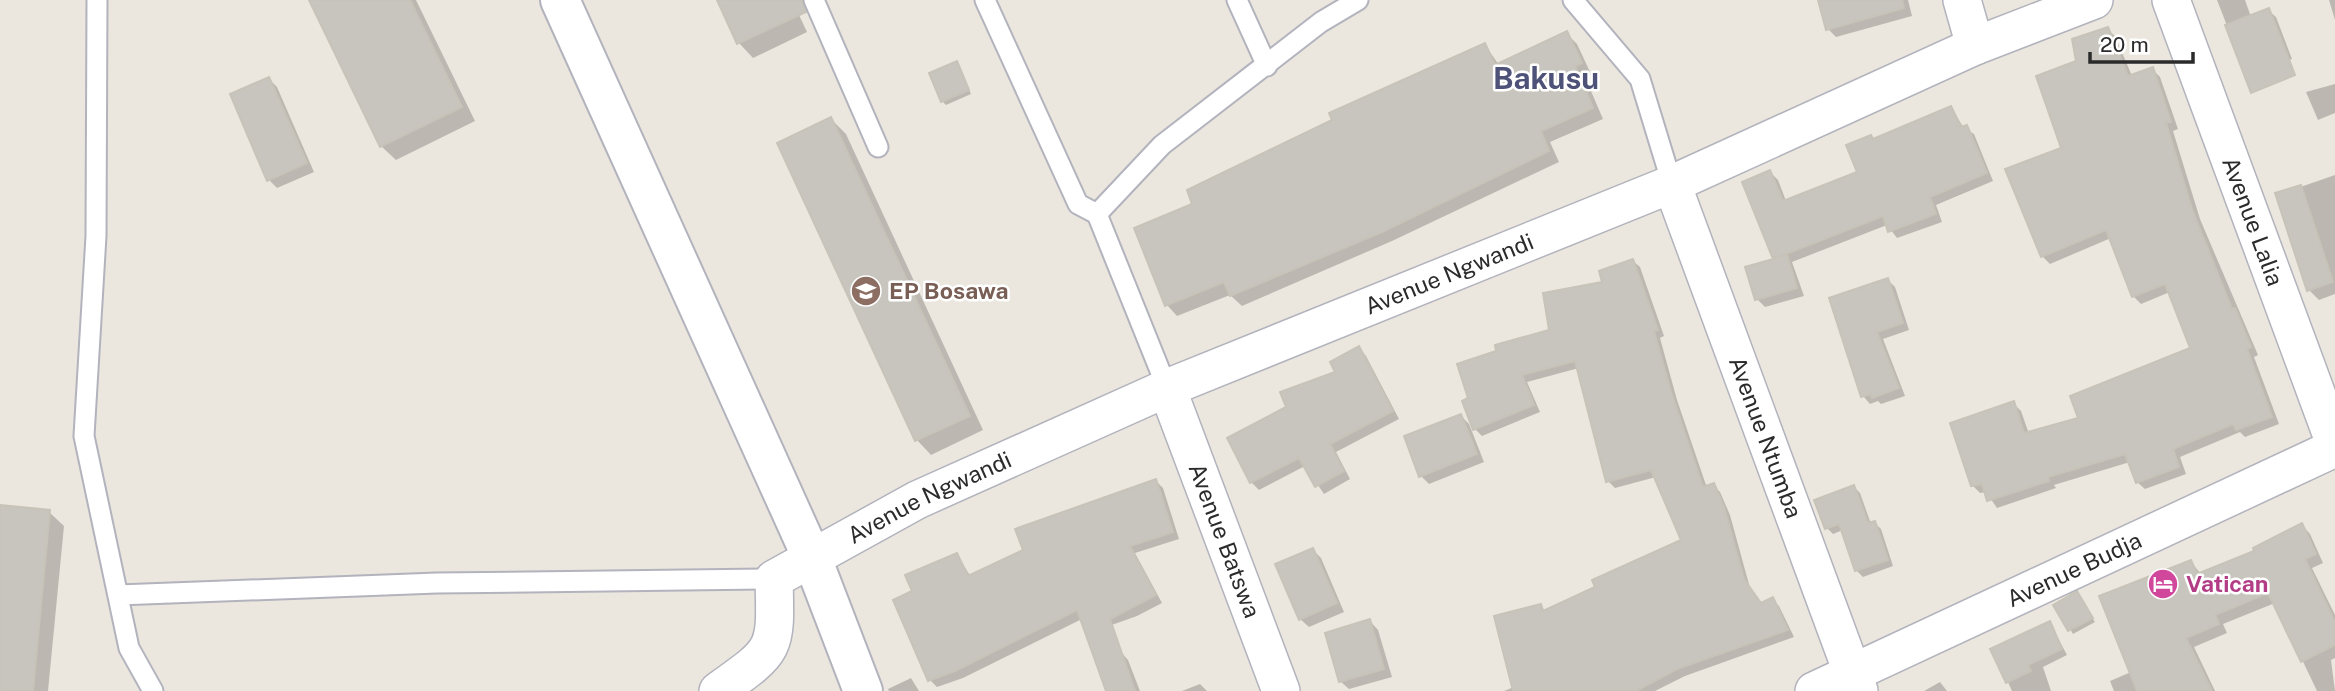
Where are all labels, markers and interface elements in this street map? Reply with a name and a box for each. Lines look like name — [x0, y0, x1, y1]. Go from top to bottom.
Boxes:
scale bar — [2090, 21, 2193, 65]
text: 20 m — [2100, 32, 2149, 57]
district label: Bakusu — [1493, 60, 1599, 96]
street label: Avenue Lalia — [2217, 153, 2289, 289]
street label: Avenue Ngwandi — [1361, 227, 1537, 320]
school or university icon: EP Bosawa — [849, 274, 883, 308]
place label: EP Bosawa — [889, 277, 1009, 304]
street label: Avenue Ntumba — [1724, 353, 1808, 522]
street label: Avenue Ngwandi — [843, 446, 1015, 549]
street label: Avenue Batswa — [1184, 459, 1266, 621]
street label: Avenue Budja — [2002, 526, 2146, 612]
hotel icon: Vatican — [2146, 567, 2180, 601]
place label: Vatican — [2186, 570, 2269, 597]

